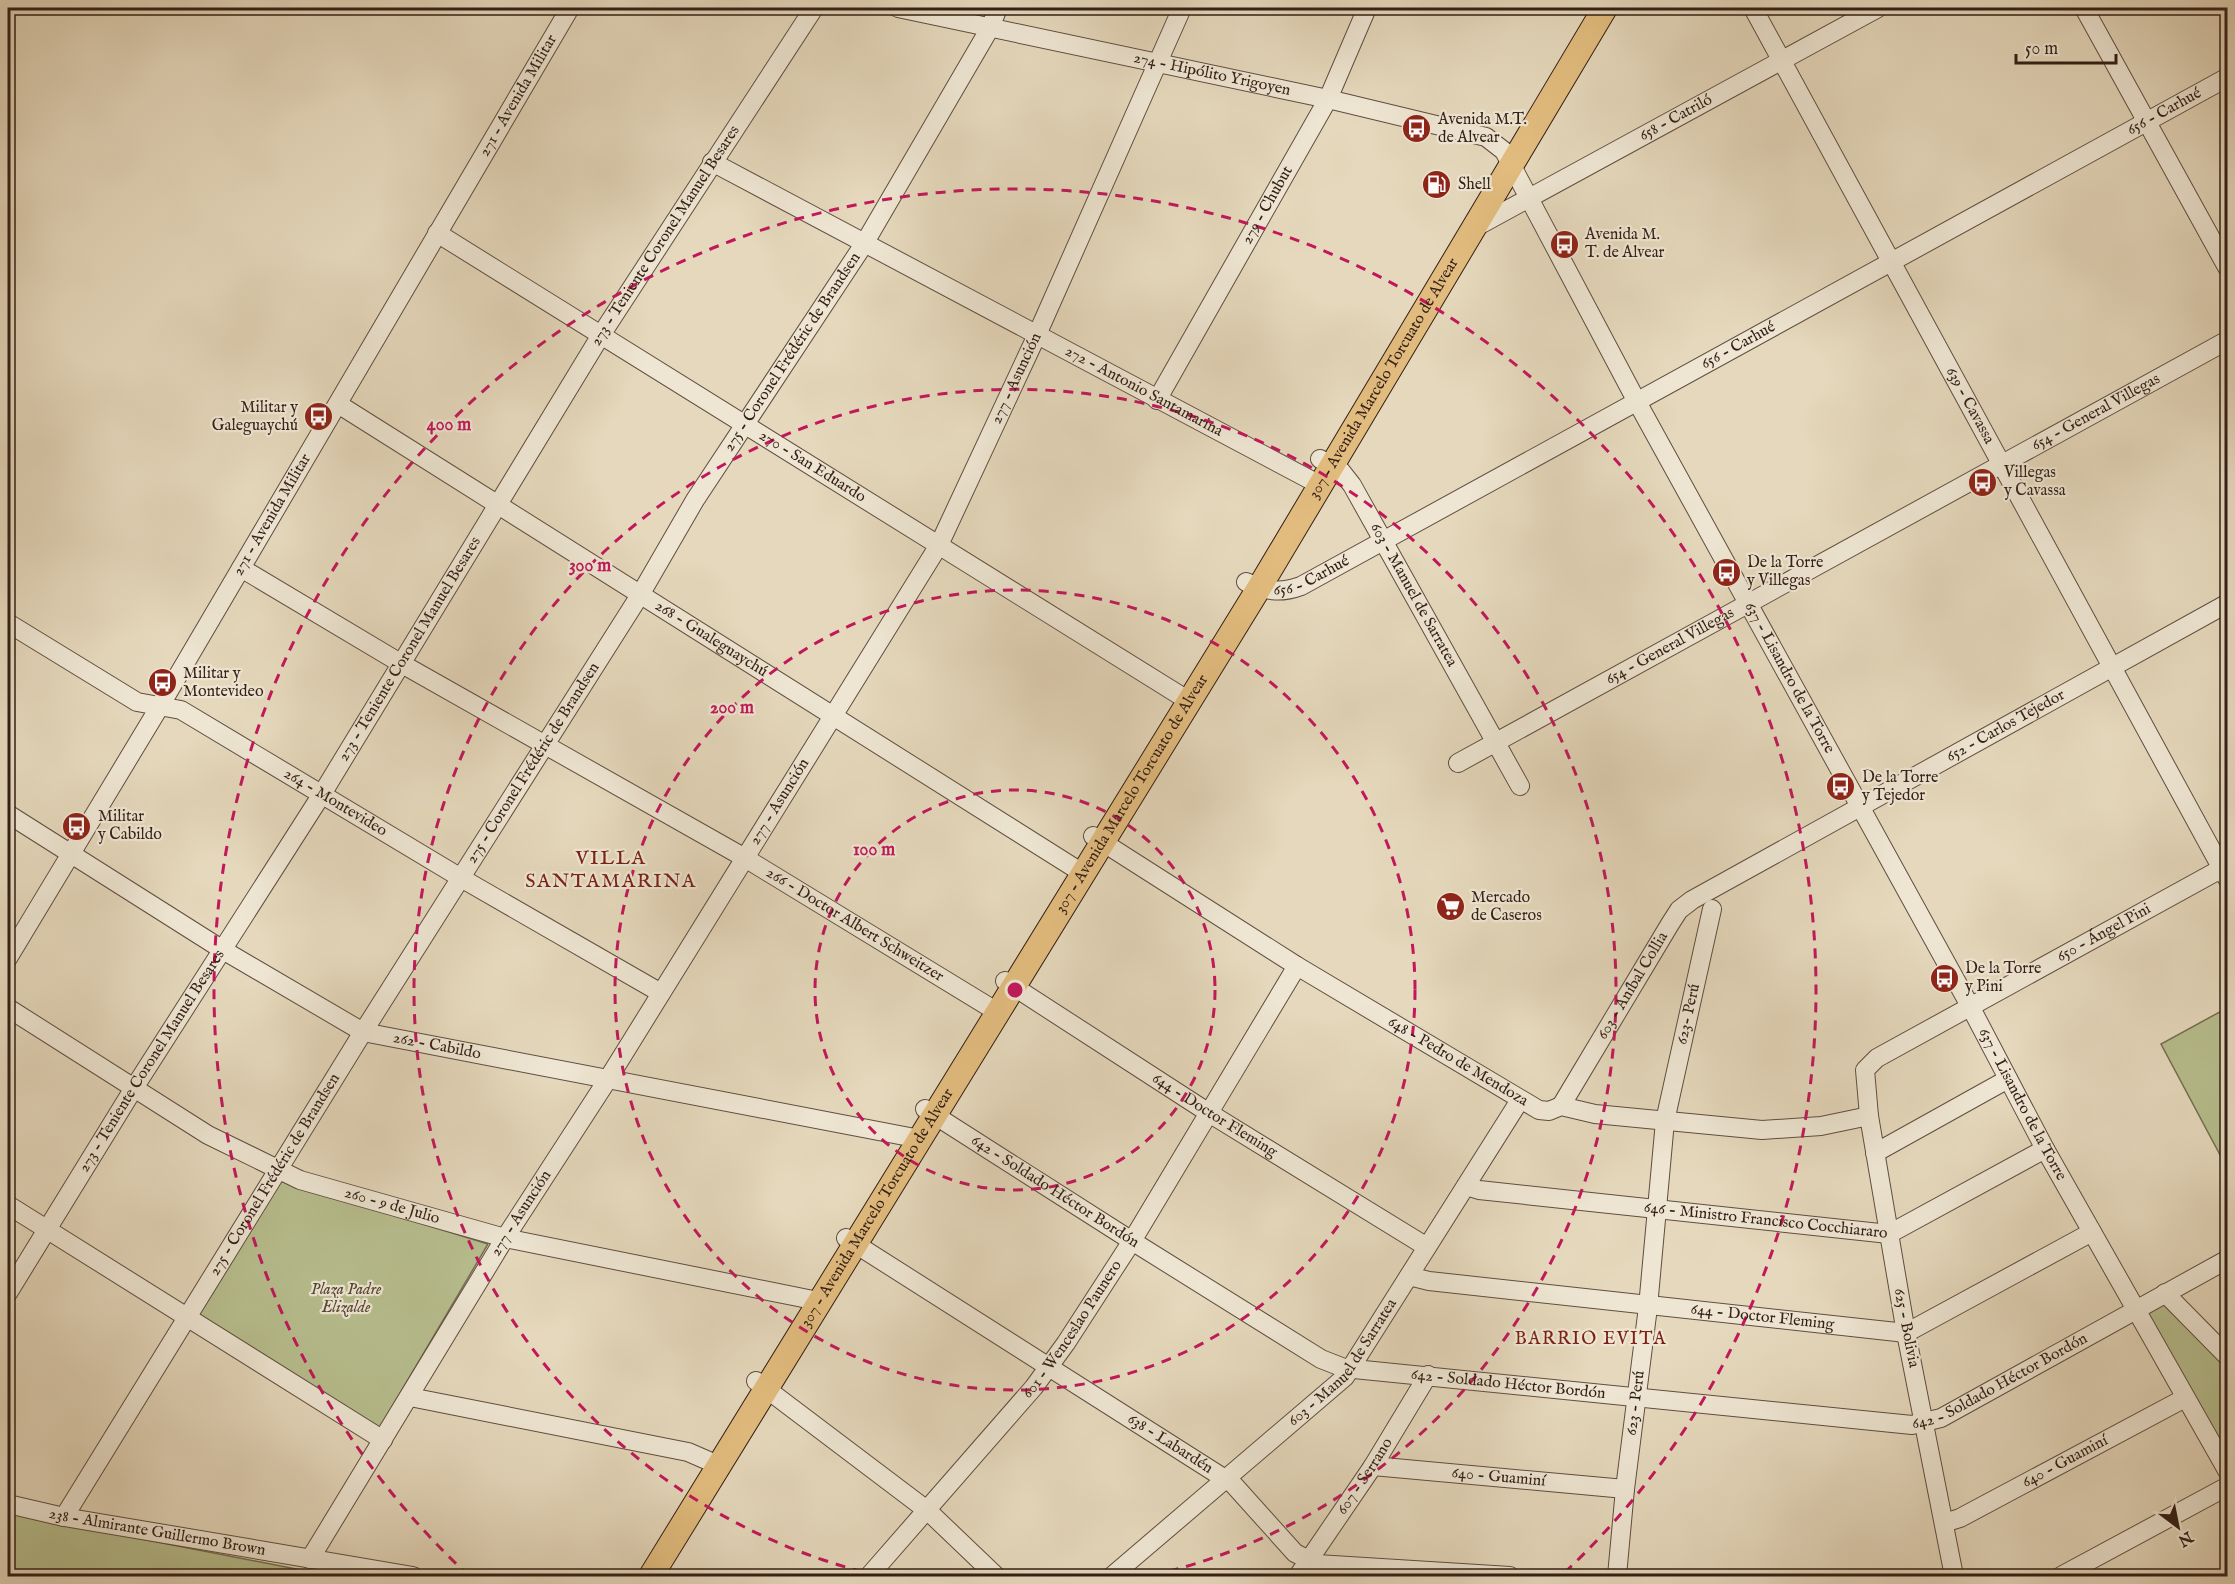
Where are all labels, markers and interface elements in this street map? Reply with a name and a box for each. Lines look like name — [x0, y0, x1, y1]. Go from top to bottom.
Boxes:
scale bar — [2016, 27, 2116, 65]
street label: 271 - Avenida Militar — [475, 31, 562, 160]
text: 50 m — [2025, 38, 2058, 61]
street label: 274 - Hipólito Yrigoyen — [1132, 48, 1293, 101]
street label: 656 - Carhué — [2124, 83, 2205, 140]
street label: 658 - Catriló — [1636, 90, 1716, 146]
place label: Avenida M.T. de Alvear — [1437, 110, 1527, 148]
bus stop icon: Avenida M.T. de Alvear — [1401, 113, 1433, 145]
street label: 273 - Teniente Coronel Manuel Besares — [587, 122, 745, 350]
street label: 279 - Chubut — [1238, 162, 1298, 248]
fuel station icon: Shell — [1421, 169, 1453, 201]
place label: Shell — [1458, 175, 1491, 195]
place label: Avenida M. T. de Alvear — [1584, 225, 1665, 263]
bus stop icon: Avenida M. T. de Alvear — [1548, 228, 1580, 260]
street label: 275 - Coronel Frédéric de Brandsen — [720, 249, 866, 455]
street label: 307 - Avenida Marcelo Torcuato de Alvear — [1304, 254, 1463, 502]
street label: 656 - Carhué — [1698, 317, 1779, 374]
street label: 277 - Asunción — [987, 329, 1047, 427]
street label: 272 - Antonio Santamarina — [1061, 341, 1226, 442]
street label: 639 - Cavassa — [1941, 364, 1999, 448]
street label: 654 - General Villegas — [2028, 369, 2164, 456]
place label: Militar y Galeguaychú — [212, 398, 298, 436]
bus stop icon: Militar y Galeguaychú — [303, 401, 335, 433]
text: 400 m — [427, 414, 471, 437]
street label: 270 - San Eduardo — [755, 426, 870, 508]
street label: 271 - Avenida Militar — [229, 450, 316, 579]
place label: Villegas y Cavassa — [2003, 463, 2066, 501]
bus stop icon: Villegas y Cavassa — [1967, 466, 1999, 498]
street label: 603 - Manuel de Sarratea — [1365, 519, 1462, 671]
street label: 273 - Teniente Coronel Manuel Besares — [334, 533, 486, 765]
street label: 656 - Carhué — [1273, 551, 1353, 601]
place label: De la Torre y Villegas — [1746, 553, 1823, 591]
text: 300 m — [569, 555, 611, 578]
bus stop icon: De la Torre y Villegas — [1710, 556, 1742, 588]
street label: 268 - Gualeguaychú — [651, 596, 771, 682]
street label: 637 - Lisandro de la Torre — [1739, 599, 1839, 757]
street label: 654 - General Villegas — [1602, 603, 1738, 690]
street label: 275 - Coronel Frédéric de Brandsen — [462, 659, 605, 867]
place label: Militar y Montevideo — [183, 664, 264, 702]
bus stop icon: Militar y Montevideo — [146, 667, 178, 699]
street label: 307 - Avenida Marcelo Torcuato de Alvear — [1051, 671, 1213, 917]
street label: 652 - Carlos Tejedor — [1943, 685, 2069, 767]
text: 200 m — [710, 697, 754, 720]
street label: 277 - Asunción — [745, 755, 814, 849]
street label: 264 - Montevideo — [280, 764, 391, 842]
place label: De la Torre y Tejedor — [1861, 768, 1938, 806]
bus stop icon: De la Torre y Tejedor — [1825, 771, 1857, 803]
place label: Militar y Cabildo — [97, 807, 162, 845]
bus stop icon: Militar y Cabildo — [61, 810, 93, 842]
text: 100 m — [853, 839, 895, 862]
district label: VILLA SANTAMARINA — [525, 846, 697, 894]
street label: 266 - Doctor Albert Schweitzer — [762, 863, 947, 987]
place label: Mercado de Caseros — [1471, 888, 1542, 926]
supermarket icon: Mercado de Caseros — [1434, 891, 1466, 923]
street label: 650 - Ángel Pini — [2053, 899, 2155, 967]
street label: 603 - Aníbal Collia — [1593, 928, 1673, 1043]
street label: 273 - Teniente Coronel Manuel Besares — [75, 946, 230, 1176]
place label: De la Torre y Pini — [1964, 959, 2041, 997]
bus stop icon: De la Torre y Pini — [1928, 962, 1960, 994]
centre of rings — [1005, 980, 1025, 1000]
street label: 623- Perú — [1672, 982, 1705, 1046]
street label: 648 - Pedro de Mendoza — [1384, 1012, 1532, 1111]
street label: 637 - Lisandro de la Torre — [1973, 1025, 2071, 1184]
street label: 262 - Cabildo — [391, 1028, 483, 1064]
street label: 275 - Coronel Frédéric de Brandsen — [205, 1069, 345, 1280]
street label: 644 - Doctor Fleming — [1148, 1069, 1281, 1163]
street label: 307 - Avenida Marcelo Torcuato de Alvear — [796, 1085, 959, 1331]
street label: 642 - Soldado Héctor Bordón — [967, 1131, 1143, 1253]
street label: 277 - Asunción — [486, 1166, 556, 1260]
street label: 260 - 9 de Julio — [342, 1183, 442, 1229]
street label: 646 - Ministro Francisco Cocchiararo — [1643, 1198, 1889, 1244]
street label: 601 - Wenceslao Paunero — [1018, 1256, 1127, 1403]
park label: Plaza Padre Elizalde — [311, 1280, 382, 1318]
street label: 625 - Bolivia — [1889, 1287, 1924, 1369]
street label: 603 - Manuel de Sarratea — [1284, 1295, 1402, 1431]
street label: 644 - Doctor Fleming — [1690, 1300, 1836, 1335]
district label: BARRIO EVITA — [1515, 1328, 1667, 1351]
street label: 642 - Soldado Héctor Bordón — [1910, 1329, 2092, 1435]
street label: 642 - Soldado Héctor Bordón — [1410, 1365, 1607, 1404]
street label: 623 - Perú — [1622, 1369, 1650, 1437]
street label: 638 - Labardén — [1124, 1409, 1217, 1479]
street label: 640 - Guaminí — [2019, 1430, 2113, 1493]
street label: 607 - Serrano — [1333, 1434, 1398, 1519]
street label: 640 - Guaminí — [1451, 1463, 1548, 1492]
north arrow — [2148, 1497, 2208, 1557]
street label: 238 - Almirante Guillermo Brown — [47, 1504, 267, 1561]
text: N — [2174, 1525, 2197, 1550]

